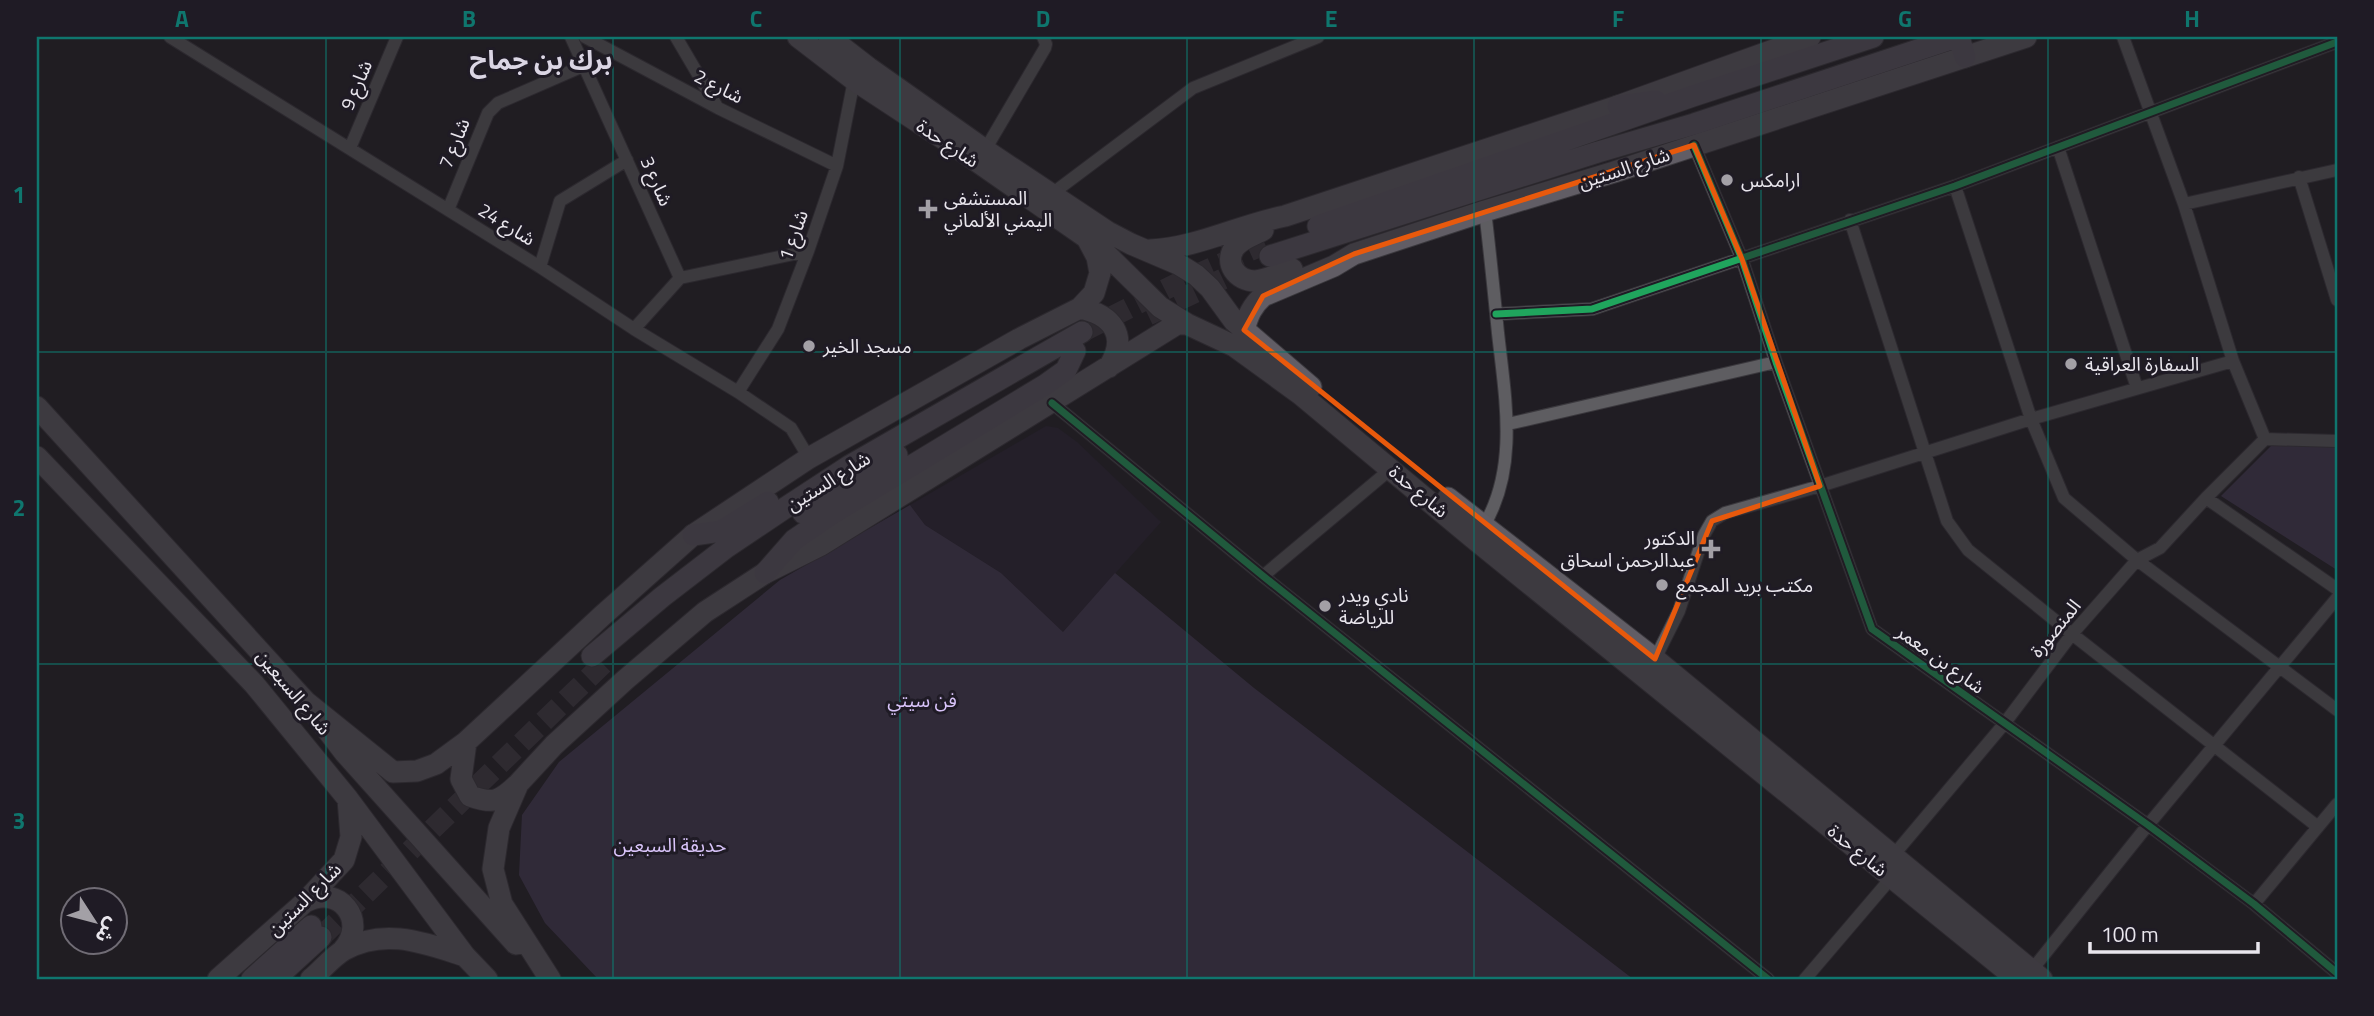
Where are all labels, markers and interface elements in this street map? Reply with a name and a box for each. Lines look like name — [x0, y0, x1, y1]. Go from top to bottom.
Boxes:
text: A — [175, 1, 189, 36]
text: B — [462, 1, 476, 36]
text: C — [750, 1, 762, 36]
text: D — [1036, 1, 1050, 36]
text: E — [1325, 1, 1337, 36]
text: F — [1612, 1, 1624, 36]
text: G — [1898, 1, 1912, 36]
text: H — [2184, 1, 2200, 36]
district label: برك بن جماح — [470, 40, 612, 79]
street label: شارع 9 — [332, 55, 379, 114]
street label: شارع 2 — [690, 61, 749, 110]
street label: شارع حدة — [911, 111, 985, 174]
street label: شارع 7 — [430, 113, 477, 172]
street label: شارع الستين — [1574, 139, 1673, 196]
street label: شارع 3 — [634, 151, 681, 210]
place label: ارامكس — [1741, 165, 1800, 194]
marker: ارامكس — [1719, 172, 1735, 188]
text: 1 — [13, 177, 25, 212]
place label: المستشفى اليمني الألماني — [944, 183, 1052, 235]
street label: شارع 24 — [473, 195, 541, 252]
marker: المستشفى اليمني الألماني — [918, 199, 938, 219]
street label: شارع 1 — [770, 206, 815, 264]
place label: مسجد الخير — [822, 331, 912, 360]
marker: مسجد الخير — [801, 338, 817, 354]
place label: السفارة العراقية — [2085, 349, 2199, 378]
marker: السفارة العراقية — [2063, 356, 2079, 372]
street label: شارع الستين — [780, 443, 876, 518]
street label: شارع حدة — [1383, 457, 1456, 524]
text: 2 — [13, 490, 25, 525]
place label: الدكتور عبدالرحمن اسحاق — [1561, 523, 1695, 574]
marker: الدكتور عبدالرحمن اسحاق — [1701, 539, 1721, 559]
place label: مكتب بريد المجمع — [1676, 570, 1813, 600]
marker: مكتب بريد المجمع — [1654, 577, 1670, 593]
place label: نادي ويدر للرياضة — [1338, 580, 1409, 631]
street label: المنصورة — [2022, 592, 2087, 663]
marker: نادي ويدر للرياضة — [1317, 598, 1333, 614]
street label: شارع بن معمر — [1890, 616, 1991, 701]
street label: شارع السبعين — [250, 642, 339, 741]
park label: فن سيتي — [887, 685, 957, 715]
text: 3 — [13, 803, 25, 838]
street label: شارع حدة — [1822, 816, 1895, 883]
park label: حديقة السبعين — [614, 830, 726, 859]
street label: شارع الستين — [260, 855, 347, 942]
north arrow — [60, 886, 130, 956]
scale bar — [2090, 911, 2258, 955]
text: ش — [89, 912, 128, 950]
text: 100 m — [2101, 918, 2158, 950]

